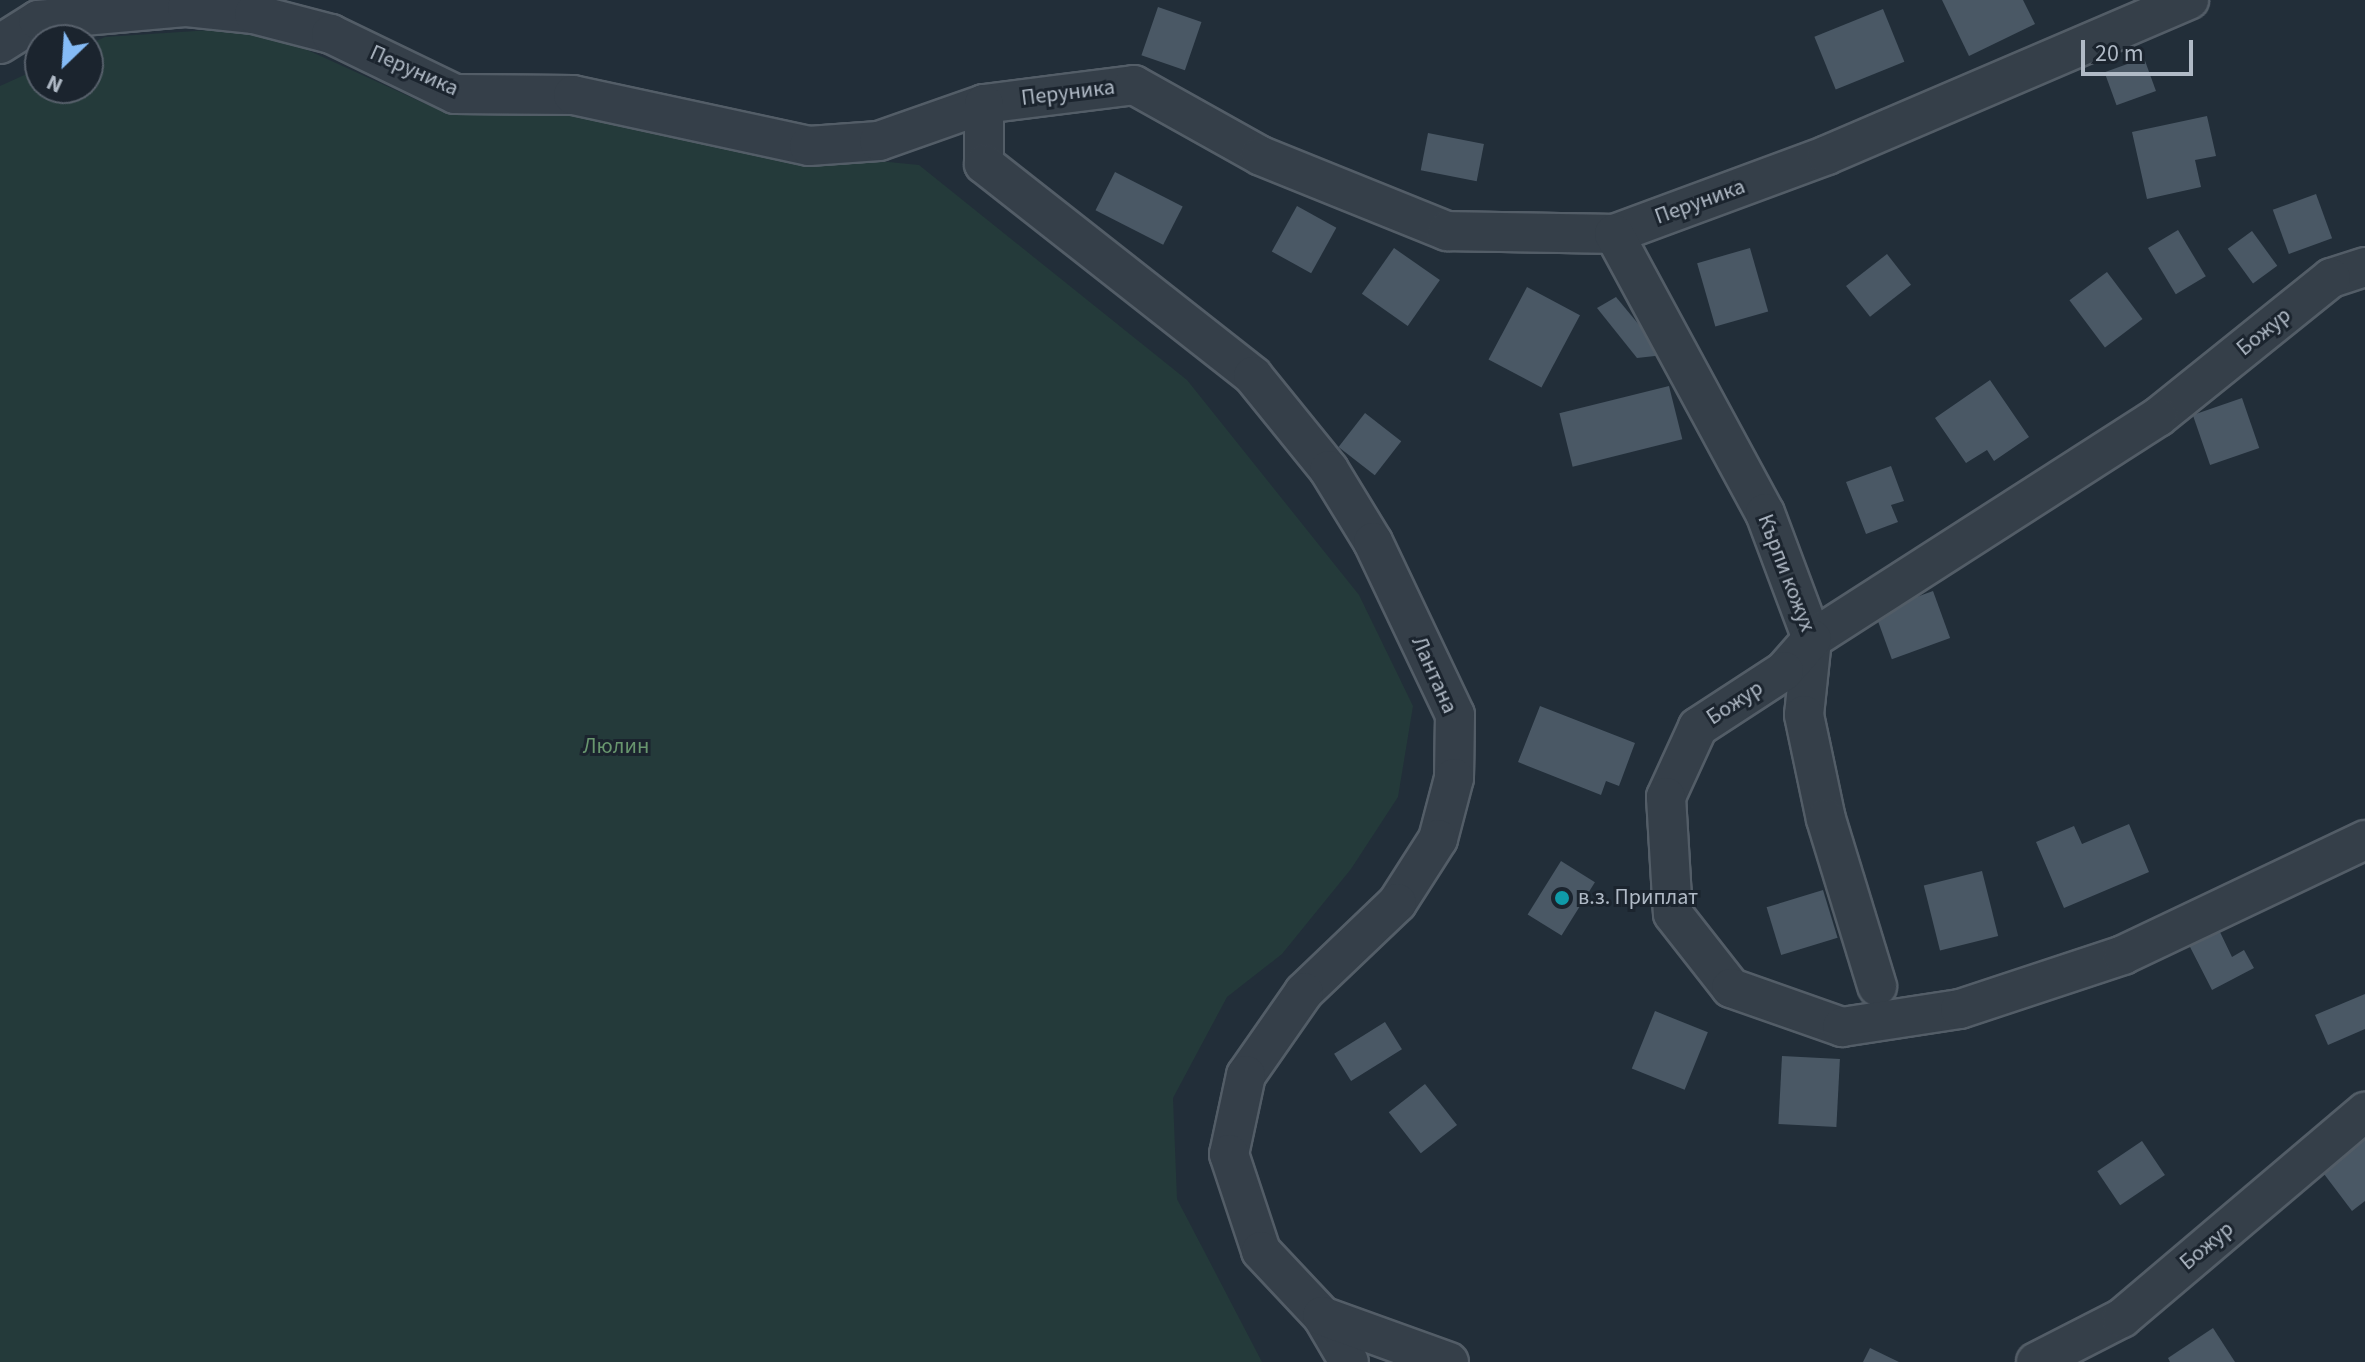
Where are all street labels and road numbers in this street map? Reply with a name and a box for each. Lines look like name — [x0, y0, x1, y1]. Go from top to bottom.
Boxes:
street label: Перуника — [366, 40, 462, 102]
street label: Перуника — [1020, 74, 1116, 112]
street label: Перуника — [1651, 174, 1749, 230]
street label: Божур — [2232, 302, 2296, 362]
street label: Кърпи кожух — [1752, 511, 1820, 635]
street label: Лантана — [1405, 632, 1463, 718]
street label: Божур — [1702, 675, 1768, 731]
street label: Божур — [2175, 1216, 2239, 1276]

